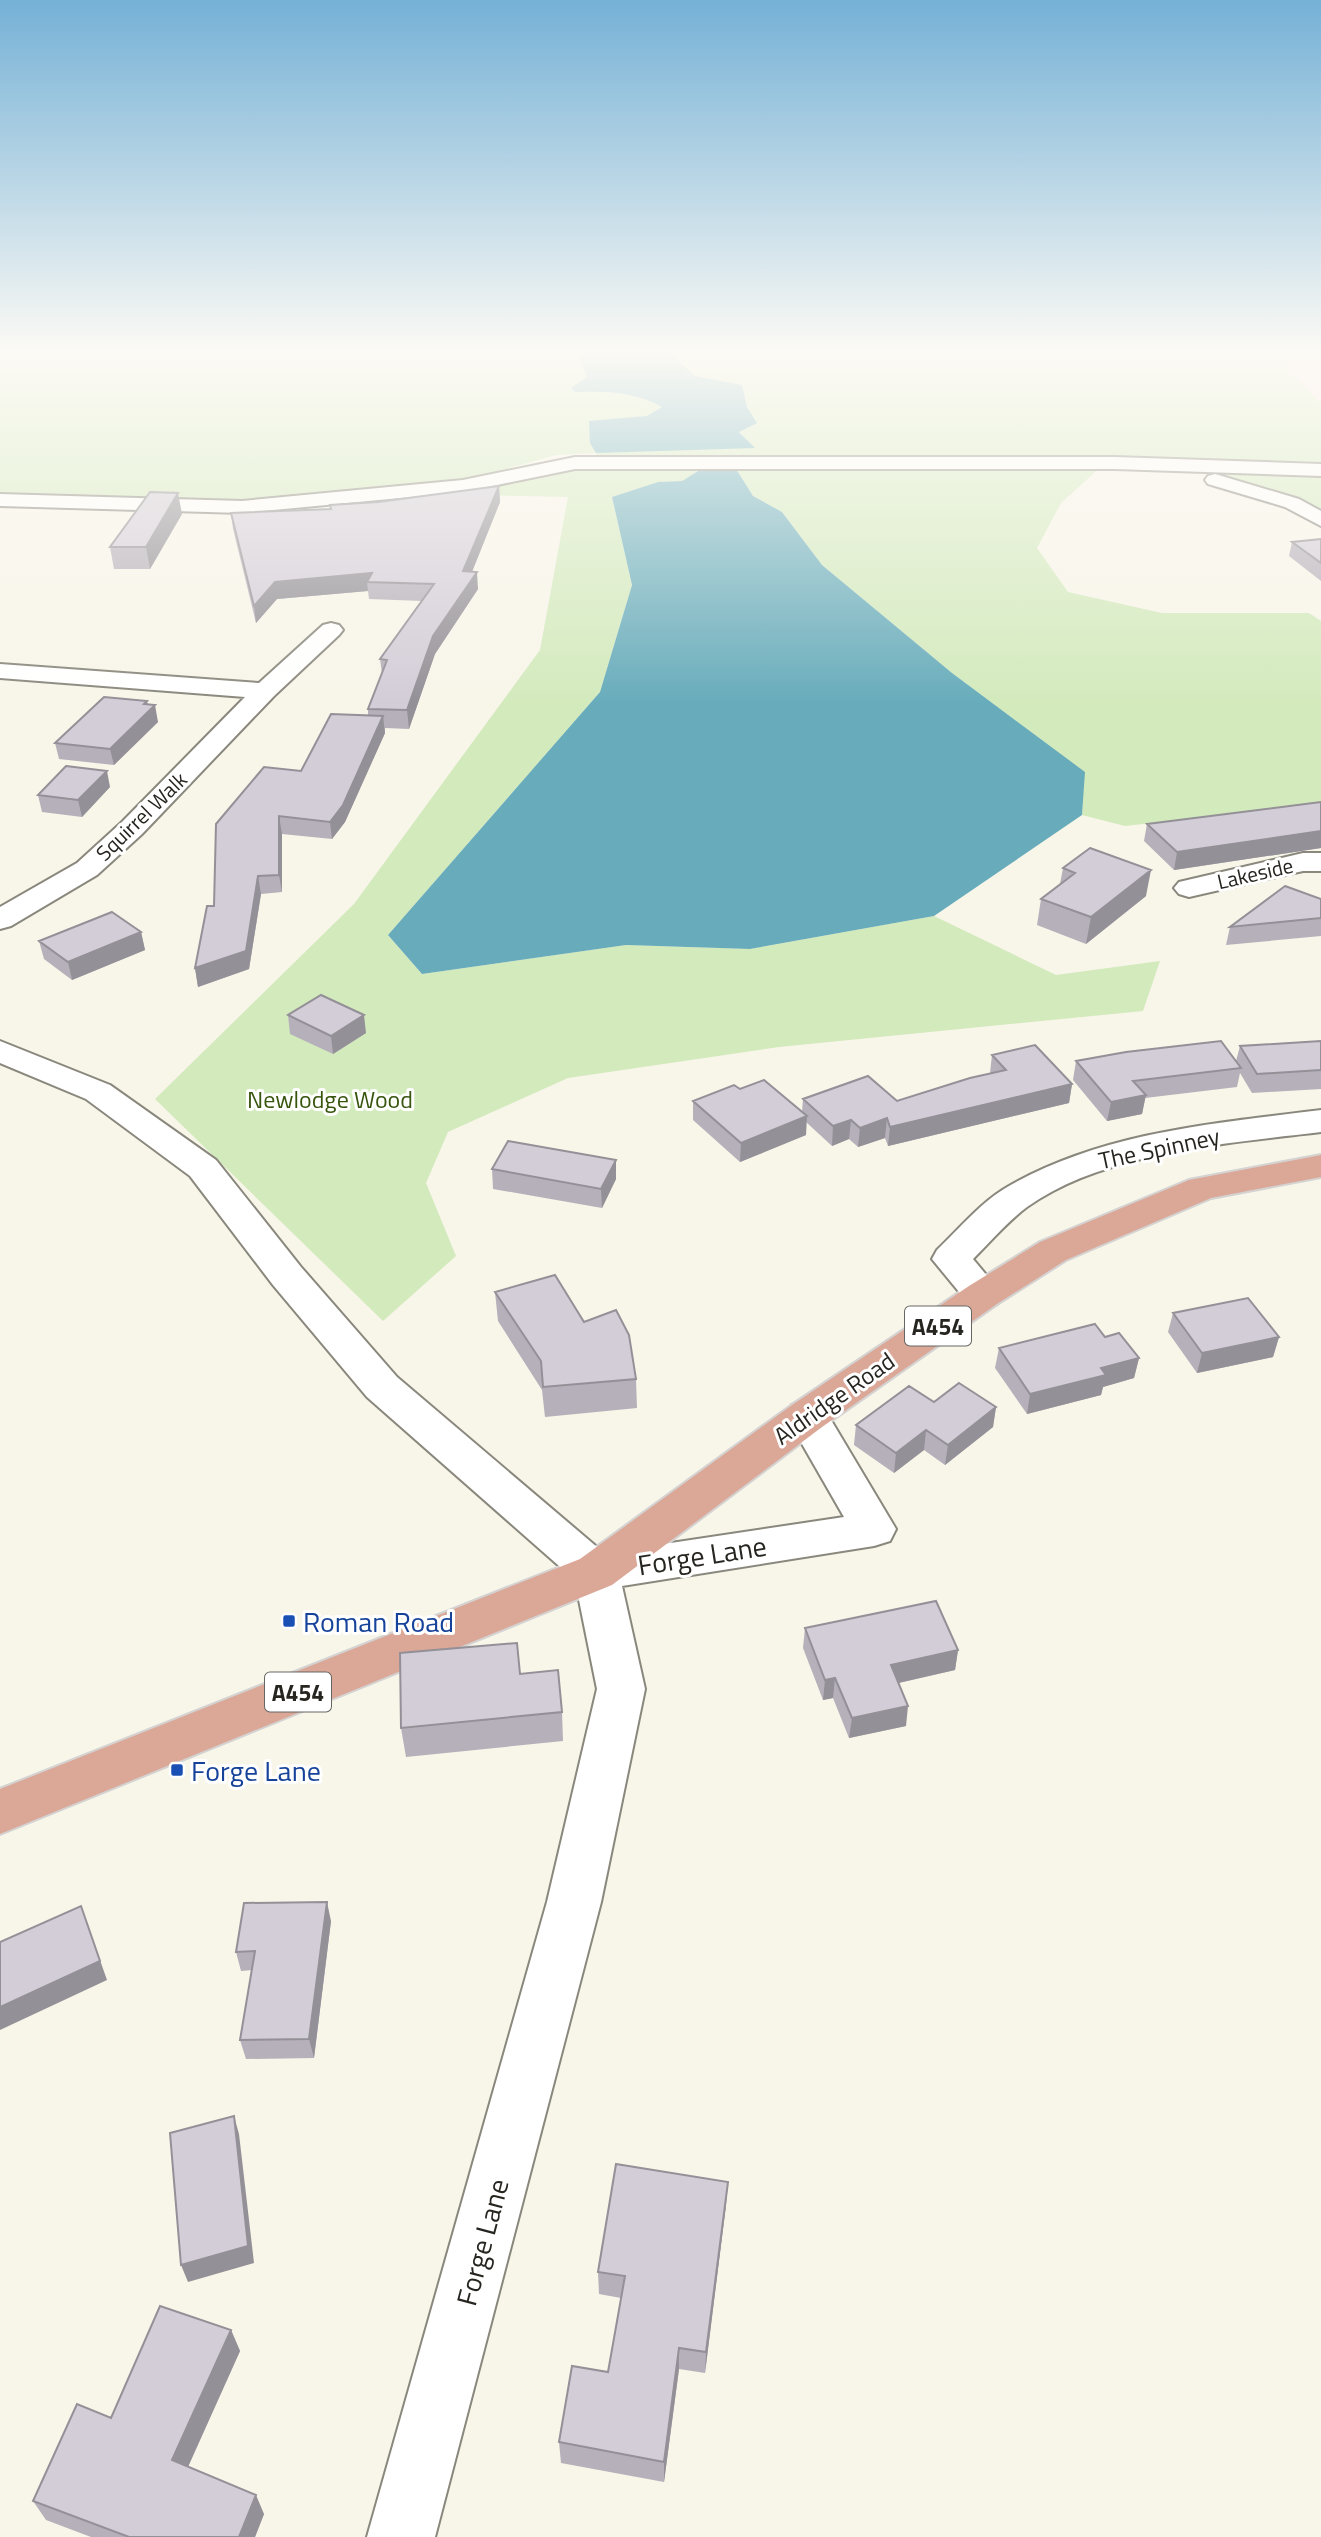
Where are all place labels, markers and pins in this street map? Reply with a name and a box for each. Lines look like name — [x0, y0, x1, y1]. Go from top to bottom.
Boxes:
place label: Roman Road — [303, 1600, 454, 1643]
marker: Roman Road — [281, 1613, 297, 1629]
place label: Forge Lane — [191, 1749, 321, 1792]
marker: Forge Lane — [169, 1762, 185, 1778]

